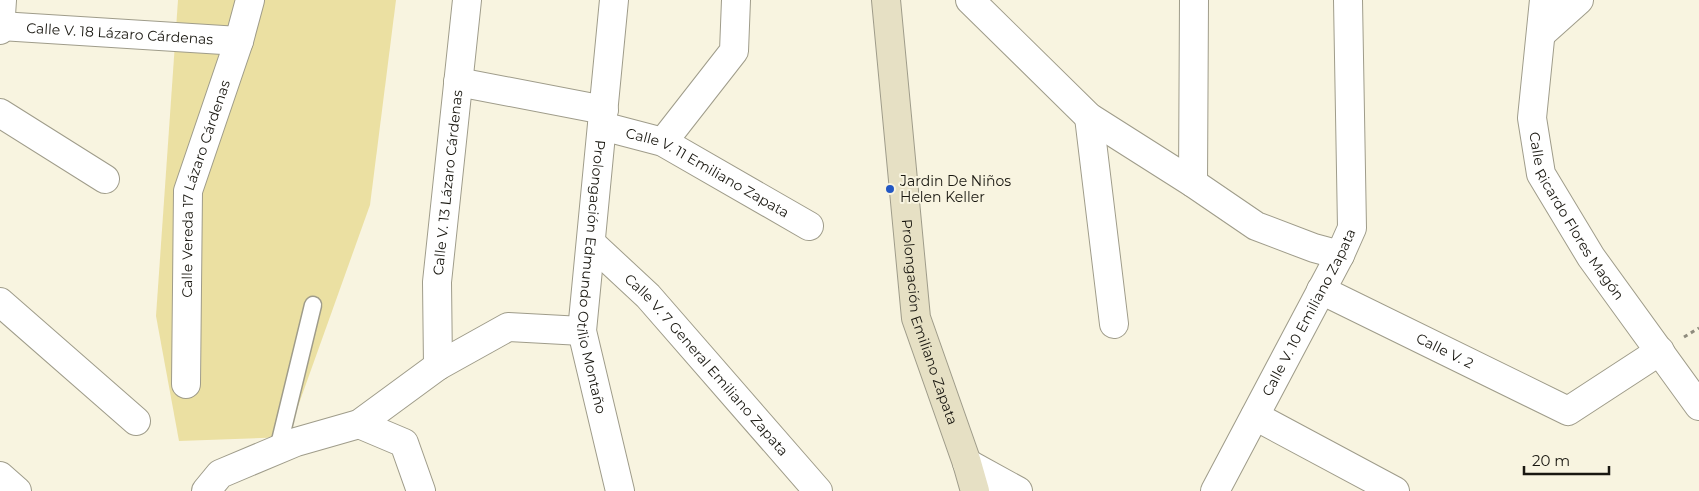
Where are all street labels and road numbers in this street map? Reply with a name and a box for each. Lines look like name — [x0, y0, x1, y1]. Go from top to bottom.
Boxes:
street label: Calle V. 18 Lázaro Cárdenas — [26, 19, 214, 48]
street label: Calle Vereda 17 Lázaro Cárdenas — [178, 77, 234, 298]
street label: Calle V. 13 Lázaro Cárdenas — [429, 89, 466, 276]
street label: Calle V. 11 Emiliano Zapata — [624, 124, 792, 222]
street label: Calle Ricardo Flores Magón — [1525, 130, 1628, 304]
street label: Prolongación Edmundo Otilio Montaño — [594, 138, 610, 414]
street label: Prolongación Emiliano Zapata — [898, 218, 962, 427]
street label: Calle V. 10 Emiliano Zapata — [1258, 226, 1360, 399]
street label: Calle V. 7 General Emiliano Zapata — [621, 270, 792, 460]
street label: Calle V. 2 — [1413, 329, 1477, 372]

